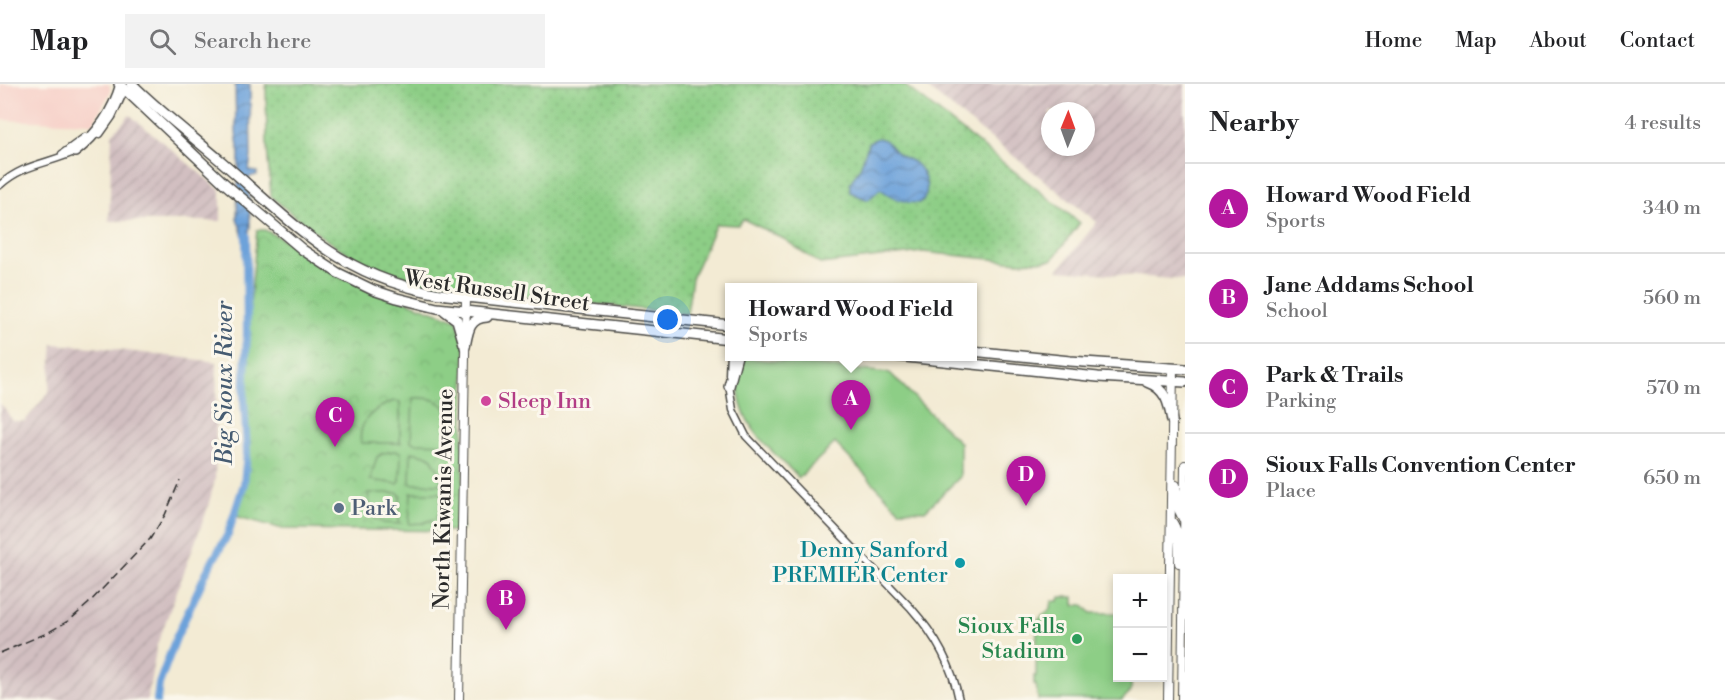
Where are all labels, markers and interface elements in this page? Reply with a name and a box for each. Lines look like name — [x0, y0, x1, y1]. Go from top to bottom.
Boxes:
search box — [125, 14, 545, 68]
text: Map — [30, 24, 89, 59]
icon: search — [146, 25, 179, 58]
text: Search here — [194, 28, 311, 55]
text: Home — [1365, 28, 1422, 54]
text: Map — [1455, 28, 1497, 54]
text: About — [1530, 28, 1587, 54]
text: Contact — [1620, 28, 1695, 54]
north arrow — [1041, 102, 1095, 156]
text: Nearby — [1209, 107, 1299, 139]
text: 4 results — [1624, 111, 1701, 136]
text: Howard Wood Field — [1266, 182, 1471, 209]
text: A — [1221, 196, 1236, 221]
text: 340 m — [1643, 196, 1701, 221]
text: Sports — [1266, 209, 1325, 234]
street label: West Russell Street — [401, 264, 592, 317]
text: Jane Addams School — [1266, 272, 1474, 299]
popup — [725, 283, 977, 361]
text: B — [1221, 286, 1236, 311]
text: 560 m — [1643, 286, 1701, 311]
text: Howard Wood Field — [748, 296, 954, 323]
text: School — [1266, 299, 1328, 324]
water label: Big Sioux River — [210, 300, 240, 466]
your location — [653, 305, 682, 334]
text: Sports — [748, 323, 808, 348]
text: Park & Trails — [1266, 362, 1403, 389]
text: C — [1221, 376, 1236, 401]
text: 570 m — [1646, 376, 1701, 401]
pin: A — [832, 380, 870, 430]
street label: North Kiwanis Avenue — [429, 388, 459, 610]
place label: Sleep Inn — [498, 388, 591, 415]
text: Parking — [1266, 389, 1336, 414]
marker: Sleep Inn — [479, 394, 493, 408]
pin: C — [316, 398, 354, 447]
text: Sioux Falls Convention Center — [1266, 452, 1576, 479]
pin: D — [1006, 456, 1046, 506]
text: D — [1221, 466, 1236, 491]
text: 650 m — [1643, 466, 1701, 491]
text: Place — [1266, 479, 1316, 504]
place label: Park — [351, 495, 398, 522]
marker: Park — [332, 501, 346, 515]
place label: Denny Sanford PREMIER Center — [772, 537, 949, 589]
marker: Denny Sanford PREMIER Center — [953, 556, 967, 570]
map controls — [1113, 574, 1167, 682]
button: + — [1113, 574, 1167, 628]
pin: B — [486, 580, 526, 630]
place label: Sioux Falls Stadium — [958, 613, 1065, 665]
button: − — [1113, 628, 1167, 682]
marker: Sioux Falls Stadium — [1070, 632, 1084, 646]

